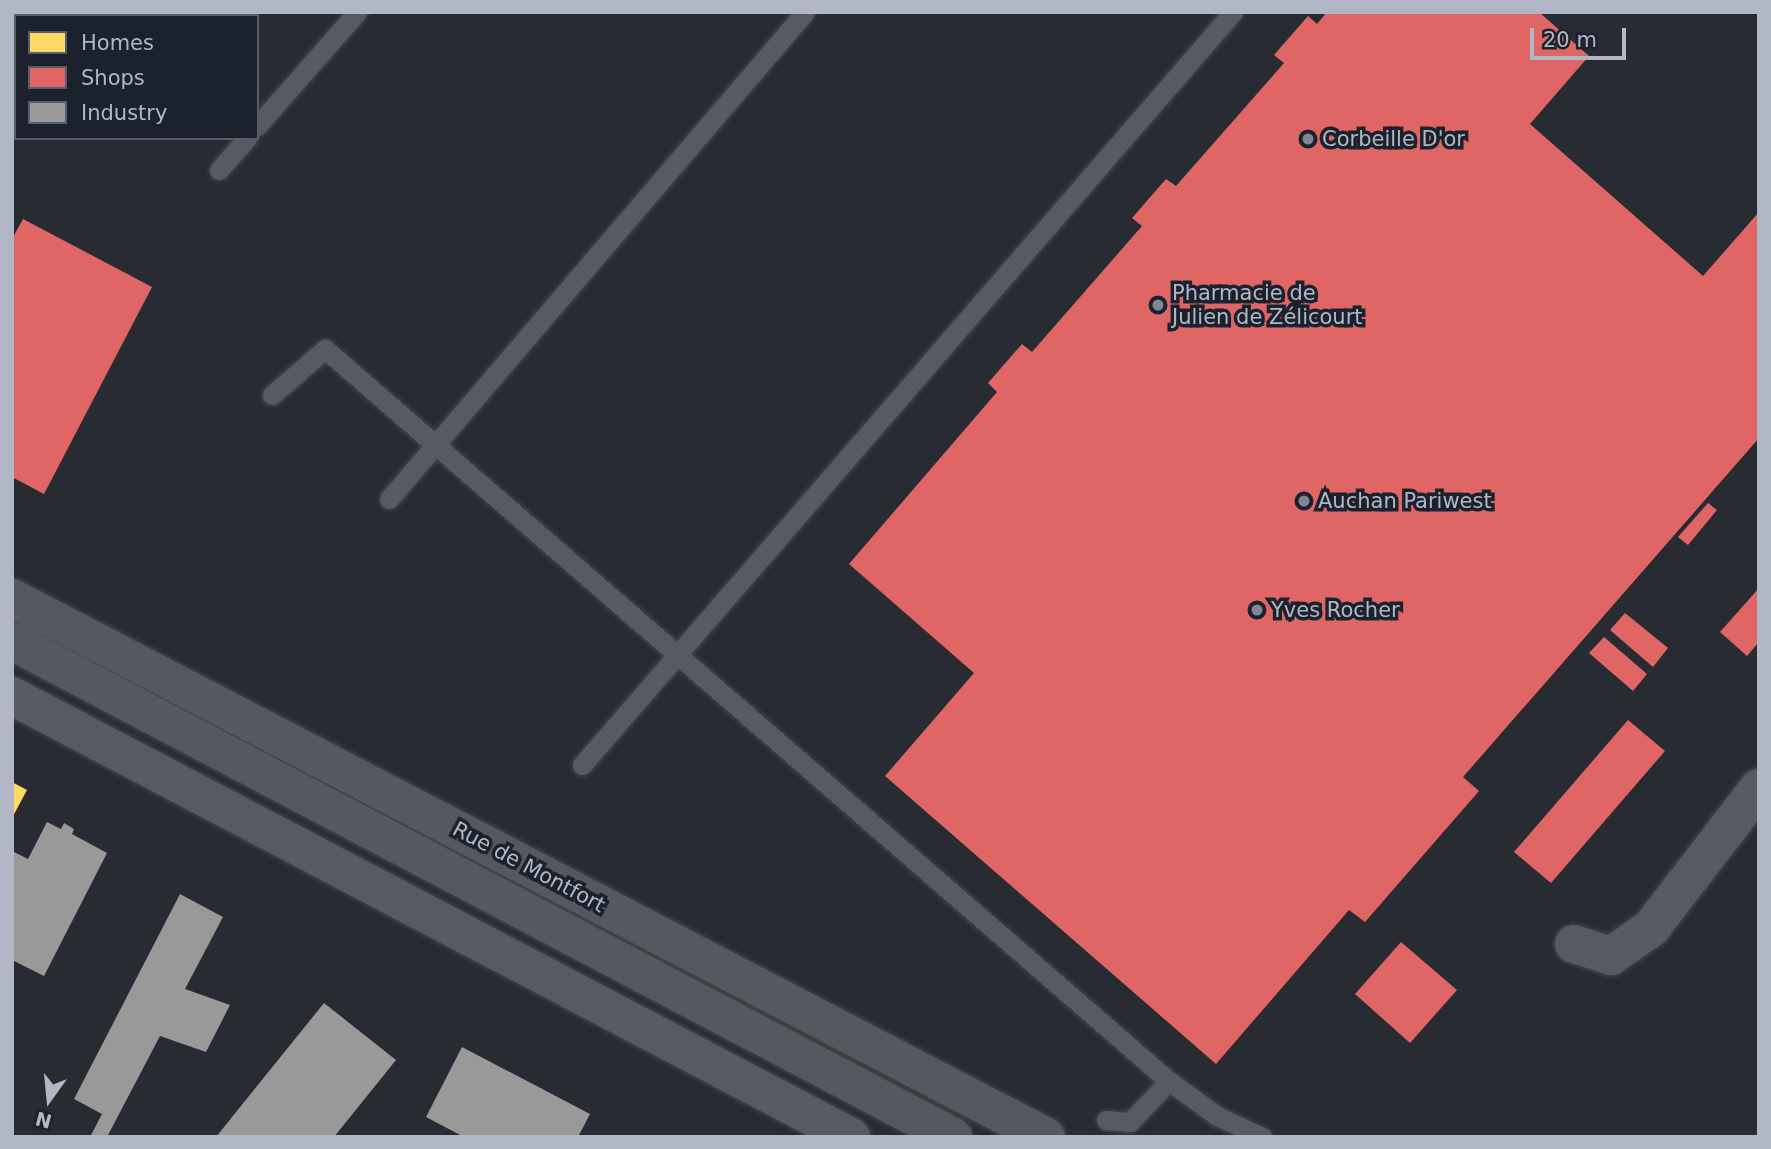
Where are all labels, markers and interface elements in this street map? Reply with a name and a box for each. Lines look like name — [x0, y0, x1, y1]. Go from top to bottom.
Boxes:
legend — [14, 14, 259, 140]
scale bar — [1533, 14, 1629, 58]
text: 20 m — [1543, 28, 1597, 52]
text: Homes — [81, 31, 154, 55]
text: Shops — [81, 66, 145, 90]
text: Industry — [81, 101, 167, 125]
place label: Corbeille D'or — [1322, 126, 1465, 152]
marker: Corbeille D'or — [1300, 131, 1316, 147]
place label: Pharmacie de Julien de Zélicourt — [1172, 280, 1363, 330]
marker: Pharmacie de Julien de Zélicourt — [1150, 297, 1166, 313]
place label: Auchan Pariwest — [1318, 488, 1492, 514]
marker: Auchan Pariwest — [1296, 493, 1312, 509]
place label: Yves Rocher — [1271, 597, 1400, 623]
marker: Yves Rocher — [1249, 602, 1265, 618]
street label: Rue de Montfort — [448, 816, 610, 918]
north arrow — [14, 1065, 84, 1135]
text: N — [33, 1108, 54, 1133]

